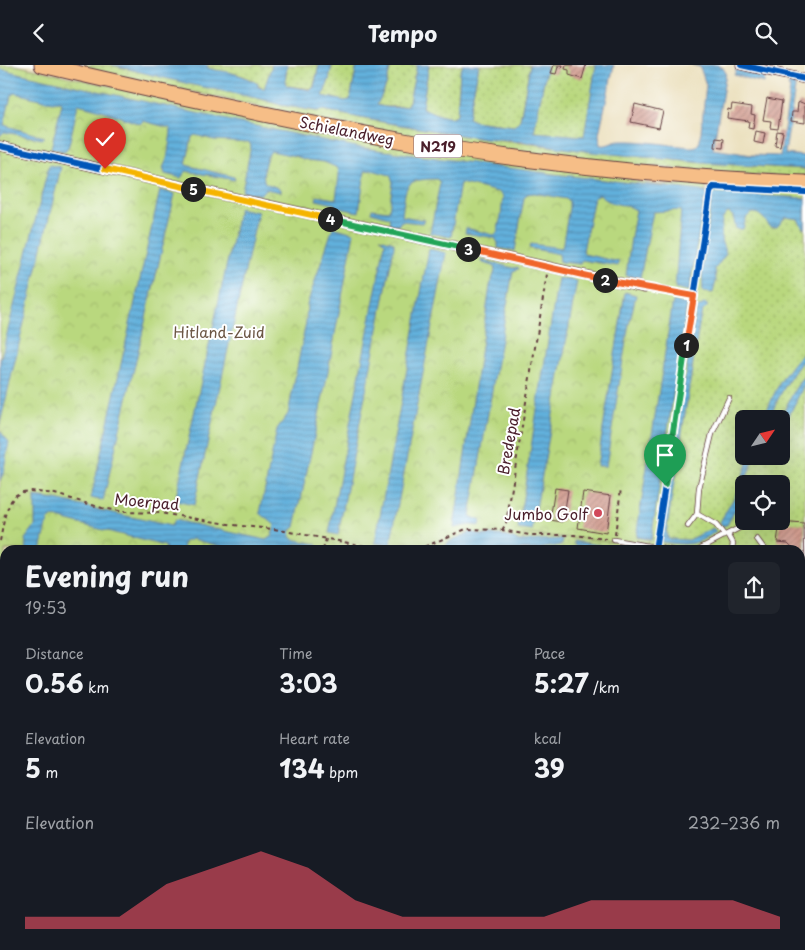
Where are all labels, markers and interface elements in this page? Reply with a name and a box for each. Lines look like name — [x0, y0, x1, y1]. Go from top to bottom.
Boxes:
text: Tempo — [368, 16, 437, 49]
icon: back — [25, 19, 53, 47]
icon: search — [752, 19, 780, 47]
street label: Schielandweg — [298, 110, 396, 150]
pin — [84, 118, 126, 169]
icon: check — [91, 125, 119, 153]
road number: N219 — [414, 135, 462, 157]
pin: 5 — [180, 177, 206, 201]
text: 5 — [189, 179, 198, 200]
pin: 4 — [318, 207, 342, 231]
text: 4 — [326, 209, 335, 230]
pin: 3 — [456, 237, 480, 261]
text: 3 — [464, 239, 473, 260]
pin: 2 — [592, 267, 618, 293]
text: 2 — [601, 270, 610, 291]
park label: Hitland-Zuid — [173, 320, 265, 343]
pin: 1 — [674, 333, 698, 357]
text: 1 — [683, 335, 690, 356]
street label: Bredepad — [491, 406, 525, 476]
north arrow — [735, 410, 790, 465]
map controls — [735, 410, 790, 530]
pin — [644, 434, 686, 485]
icon: arrive — [651, 441, 679, 469]
button: locate — [735, 475, 790, 530]
street label: Moerpad — [114, 487, 180, 515]
place label: Jumbo Golf — [504, 502, 589, 525]
marker: Jumbo Golf — [592, 507, 604, 519]
text: Evening run — [25, 554, 189, 597]
button: share — [728, 562, 780, 614]
text: 19:53 — [25, 595, 67, 619]
text: Distance — [25, 643, 84, 664]
text: Time — [279, 643, 312, 664]
text: Pace — [534, 643, 565, 664]
text: 0.56 — [25, 664, 84, 702]
text: 3:03 — [279, 664, 338, 702]
text: 5:27 — [534, 664, 589, 702]
text: km — [84, 677, 109, 698]
text: /km — [589, 677, 620, 698]
text: Elevation — [25, 728, 85, 749]
text: Heart rate — [279, 728, 350, 749]
text: kcal — [534, 728, 562, 749]
text: 5 — [25, 749, 41, 787]
text: 134 — [279, 749, 325, 787]
text: 39 — [534, 749, 565, 787]
text: m — [41, 762, 58, 783]
text: bpm — [325, 762, 358, 783]
text: Elevation — [25, 810, 94, 834]
text: 232–236 m — [688, 810, 780, 834]

